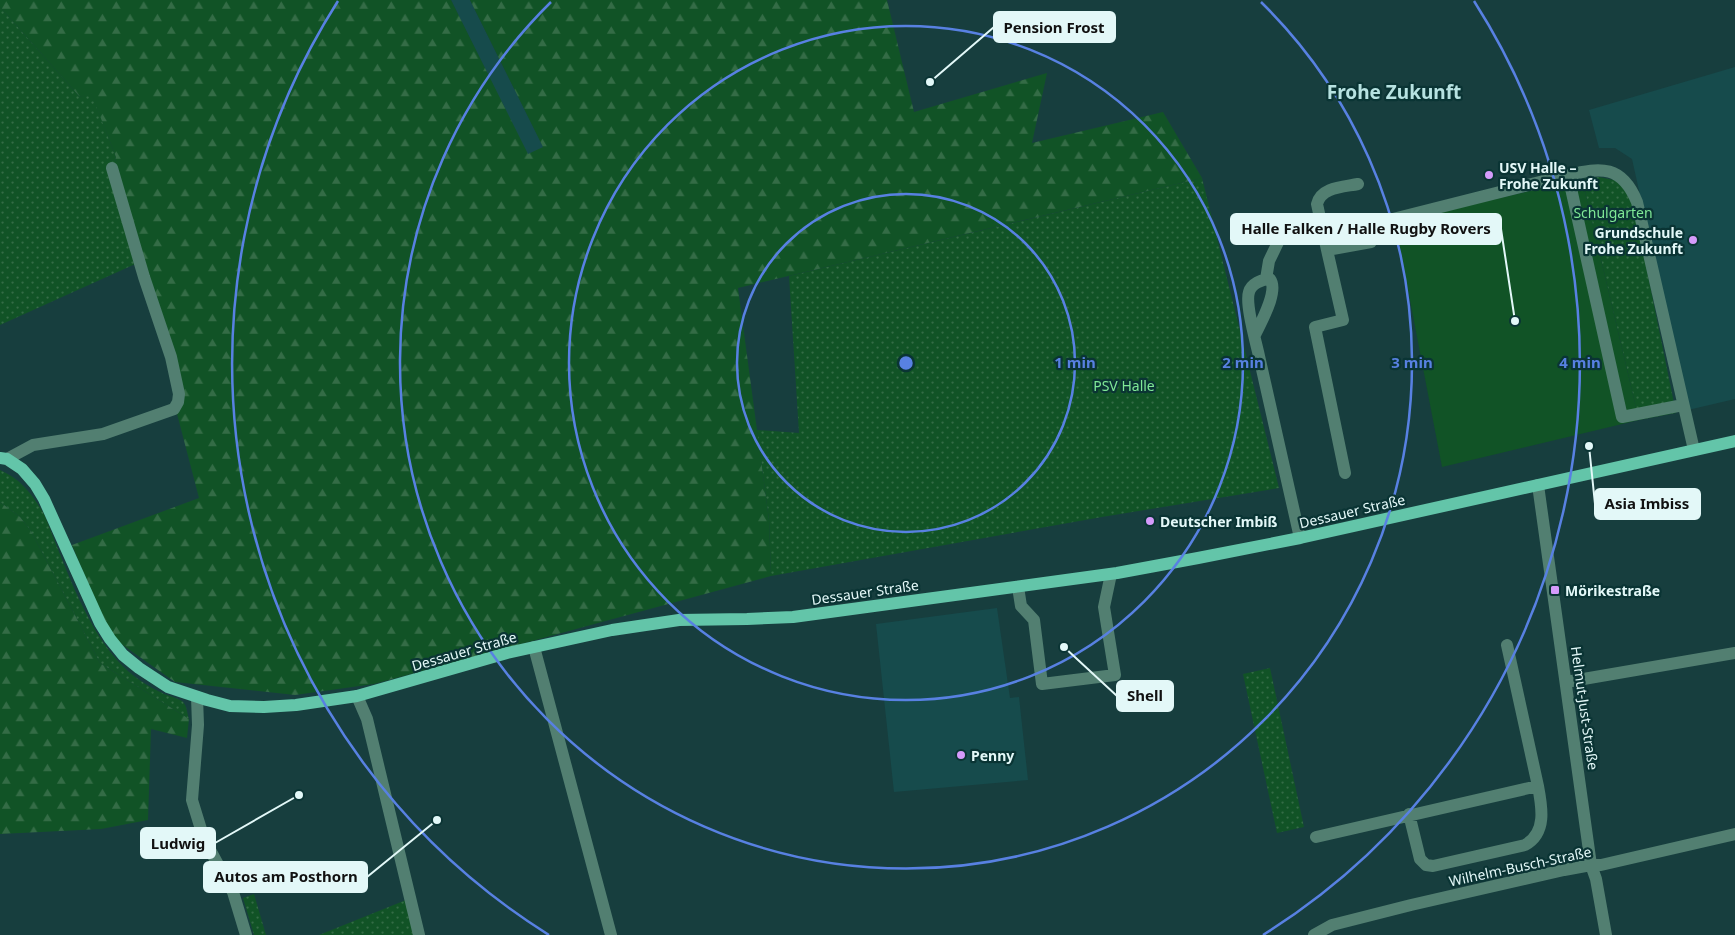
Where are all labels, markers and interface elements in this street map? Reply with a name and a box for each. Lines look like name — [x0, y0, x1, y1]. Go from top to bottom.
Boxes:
callout: Pension Frost — [994, 12, 1115, 42]
text: Pension Frost — [1003, 17, 1105, 37]
district label: Frohe Zukunft — [1327, 79, 1461, 105]
place label: USV Halle – Frohe Zukunft — [1499, 158, 1598, 193]
marker: USV Halle – Frohe Zukunft — [1483, 169, 1495, 181]
park label: Schulgarten — [1573, 203, 1653, 222]
callout: Halle Falken / Halle Rugby Rovers — [1231, 214, 1501, 244]
text: Halle Falken / Halle Rugby Rovers — [1241, 218, 1491, 238]
place label: Grundschule Frohe Zukunft — [1584, 223, 1683, 258]
marker: Grundschule Frohe Zukunft — [1687, 234, 1699, 246]
text: 1 min — [1054, 352, 1096, 372]
text: 2 min — [1222, 352, 1264, 372]
text: 3 min — [1391, 352, 1433, 372]
text: 4 min — [1559, 352, 1601, 372]
centre of rings — [897, 354, 915, 372]
park label: PSV Halle — [1093, 376, 1155, 395]
callout: Asia Imbiss — [1595, 489, 1700, 519]
street label: Dessauer Straße — [1297, 490, 1407, 532]
text: Asia Imbiss — [1605, 493, 1689, 513]
place label: Deutscher Imbiß — [1160, 512, 1278, 531]
marker: Deutscher Imbiß — [1144, 515, 1156, 527]
street label: Dessauer Straße — [810, 575, 920, 609]
place label: Mörikestraße — [1565, 581, 1660, 600]
marker: Mörikestraße — [1549, 584, 1561, 596]
street label: Dessauer Straße — [409, 627, 519, 675]
street label: Helmut-Just-Straße — [1567, 645, 1603, 771]
callout: Shell — [1117, 681, 1173, 711]
text: Shell — [1127, 685, 1163, 705]
place label: Penny — [971, 746, 1014, 765]
marker: Penny — [955, 749, 967, 761]
callout: Ludwig — [141, 828, 215, 858]
text: Ludwig — [151, 833, 205, 853]
street label: Wilhelm-Busch-Straße — [1447, 842, 1593, 890]
callout: Autos am Posthorn — [204, 862, 367, 892]
text: Autos am Posthorn — [214, 866, 358, 886]

